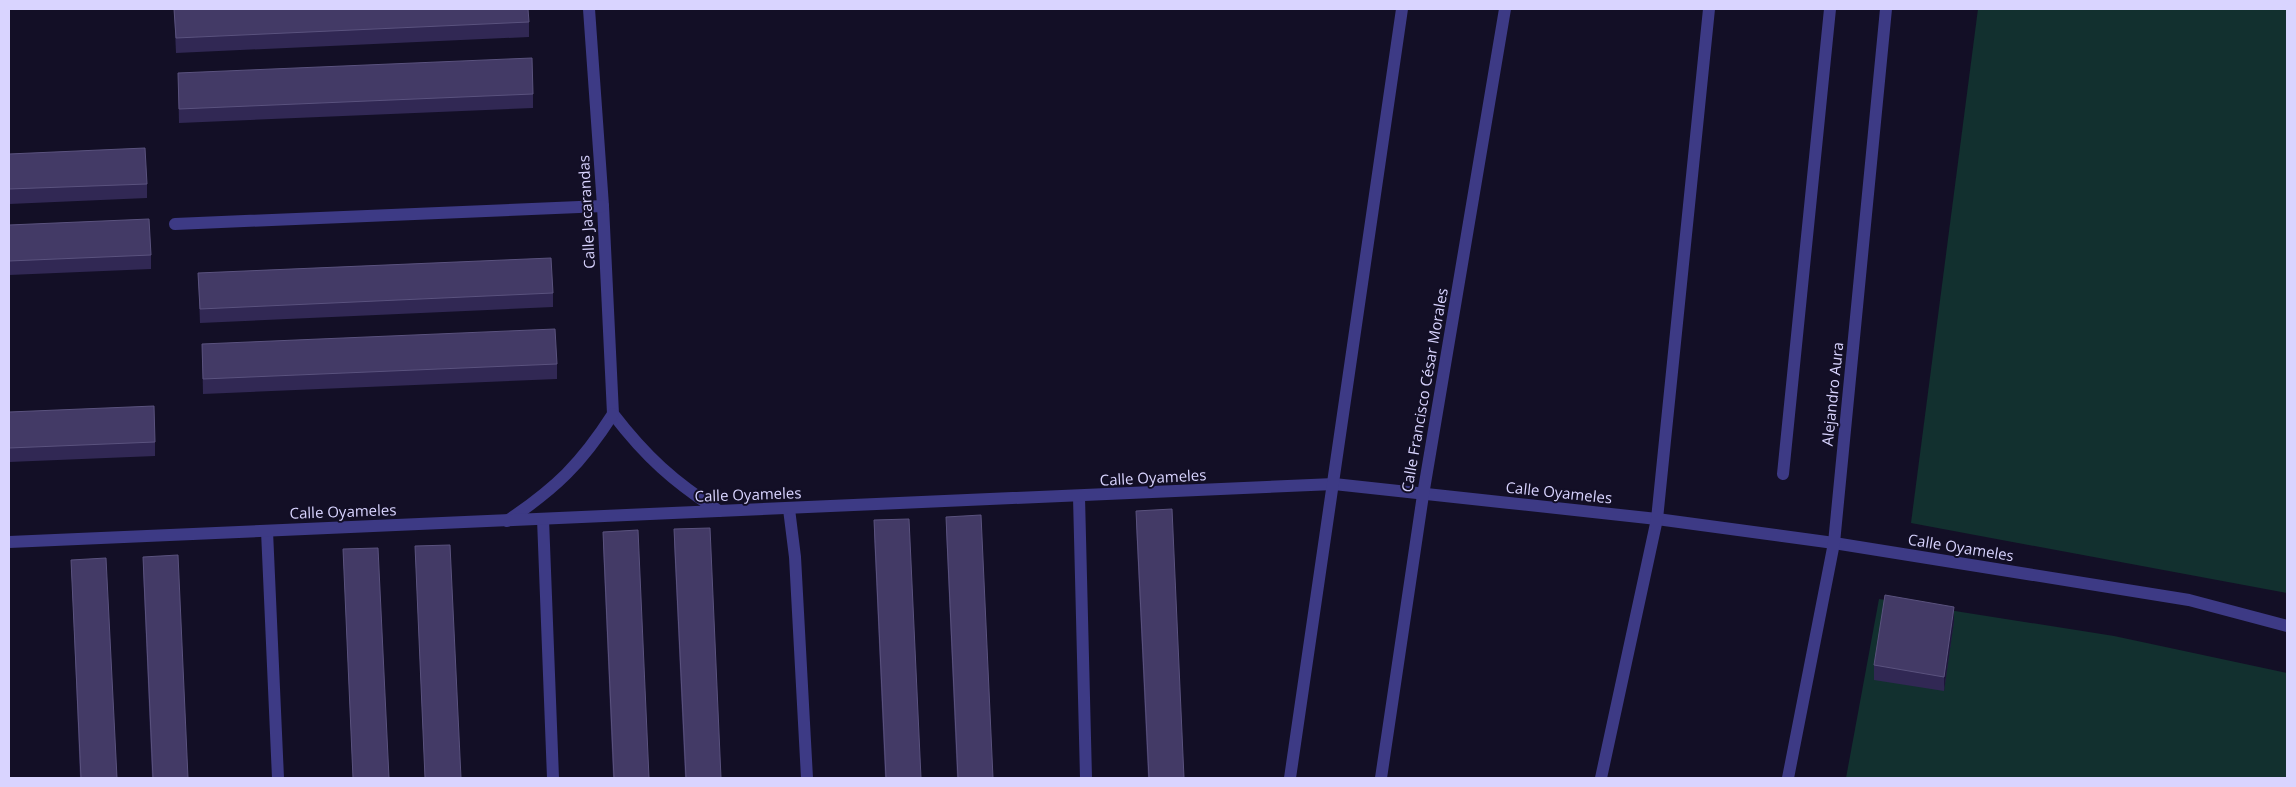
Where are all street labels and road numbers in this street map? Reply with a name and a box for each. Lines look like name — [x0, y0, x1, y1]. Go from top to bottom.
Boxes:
street label: Calle Jacarandas — [573, 155, 599, 269]
street label: Calle Francisco César Morales — [1396, 286, 1452, 494]
street label: Alejandro Aura — [1817, 341, 1847, 447]
street label: Calle Oyameles — [1099, 464, 1207, 490]
street label: Calle Oyameles — [1505, 476, 1613, 508]
street label: Calle Oyameles — [694, 482, 802, 506]
street label: Calle Oyameles — [289, 499, 397, 523]
street label: Calle Oyameles — [1907, 529, 2015, 565]

